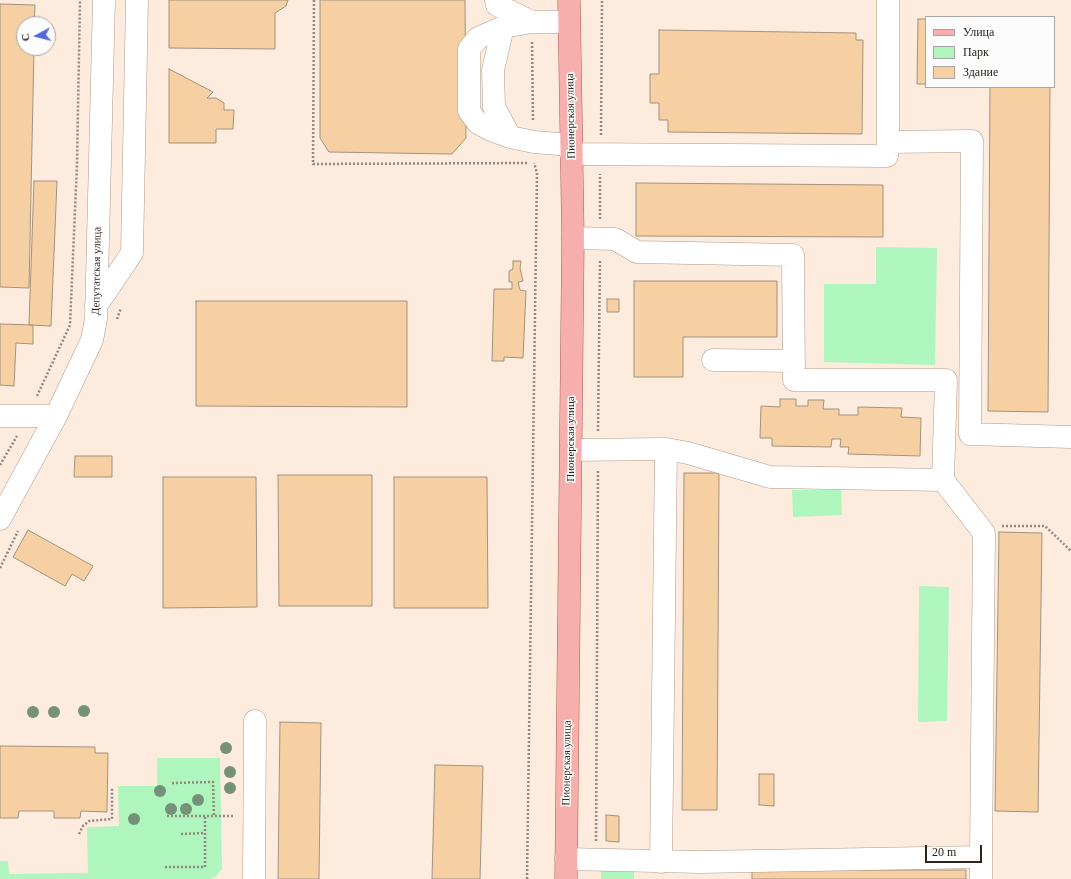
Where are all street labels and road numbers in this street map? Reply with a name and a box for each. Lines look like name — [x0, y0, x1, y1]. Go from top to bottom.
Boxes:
street label: Пионерская улица — [564, 73, 578, 159]
street label: Депутатская улица — [90, 227, 104, 315]
street label: Пионерская улица — [564, 396, 578, 482]
street label: Пионерская улица — [560, 720, 574, 806]

